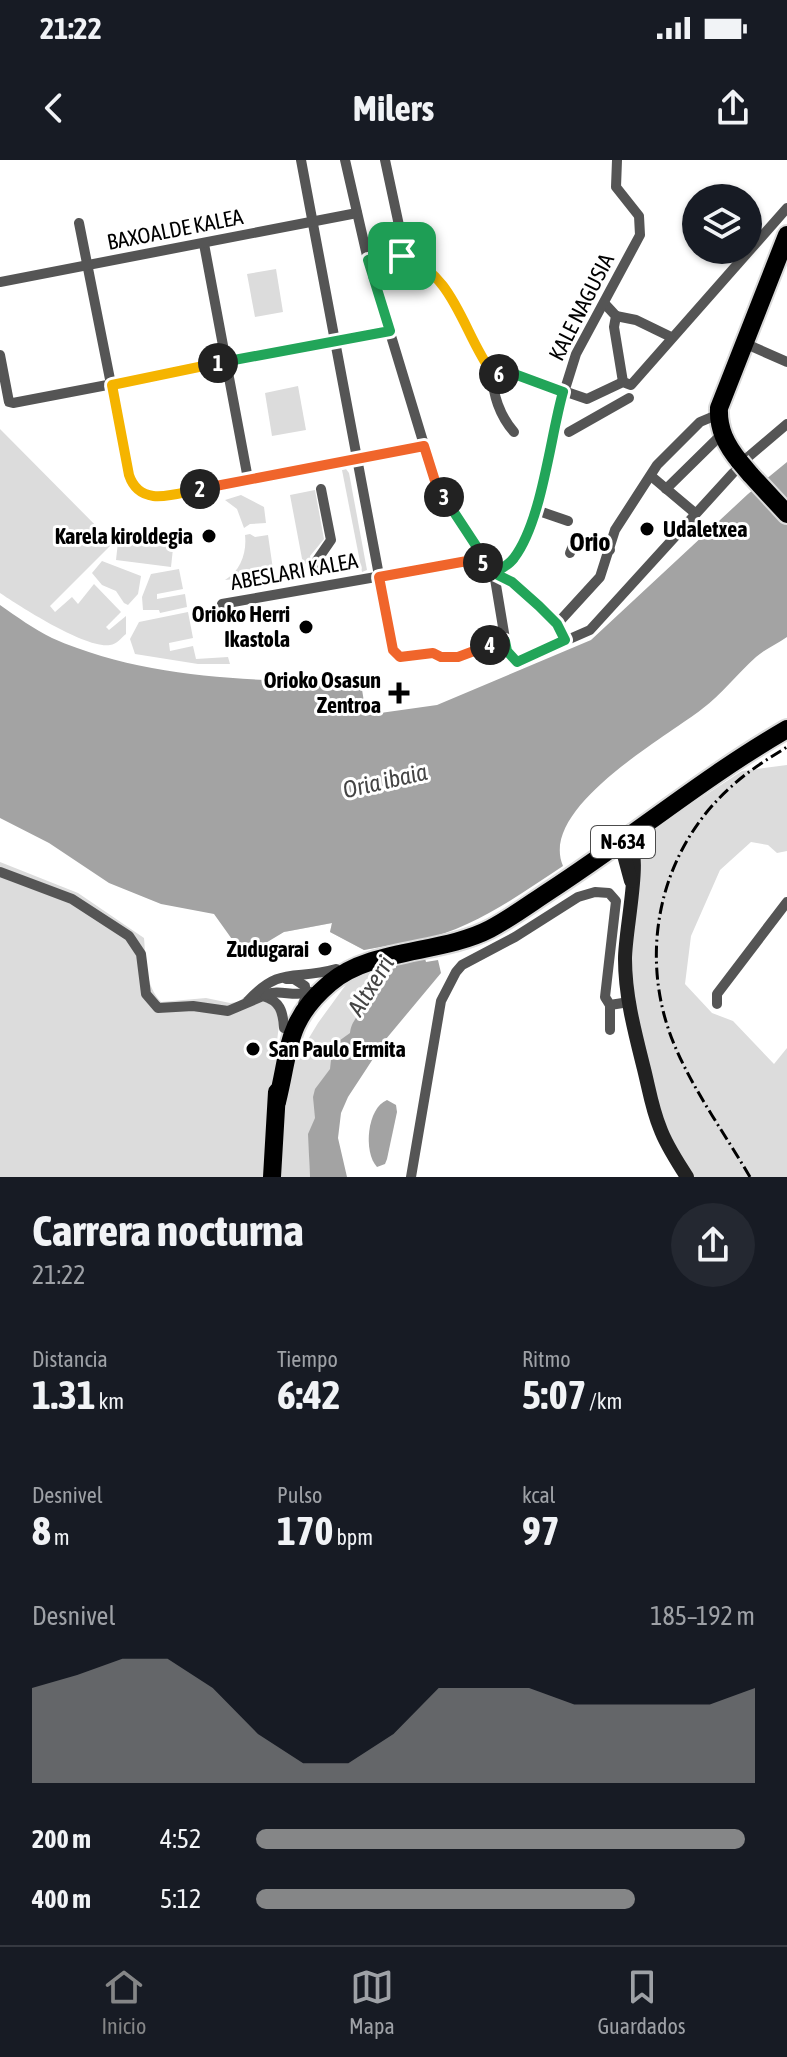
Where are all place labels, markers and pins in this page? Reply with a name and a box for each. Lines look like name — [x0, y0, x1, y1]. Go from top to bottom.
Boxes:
pin — [368, 222, 436, 290]
pin: 1 — [198, 343, 238, 383]
pin: 6 — [479, 354, 519, 394]
pin: 2 — [180, 469, 220, 509]
pin: 3 — [424, 477, 464, 517]
place label: Udaletxea — [663, 516, 747, 542]
marker: Udaletxea — [638, 520, 656, 538]
place label: Karela kiroldegia — [55, 523, 193, 549]
marker: Karela kiroldegia — [200, 527, 218, 545]
pin: 5 — [463, 543, 503, 583]
place label: Orioko Herri Ikastola — [192, 601, 290, 652]
marker: Orioko Herri Ikastola — [297, 618, 315, 636]
pin: 4 — [470, 625, 510, 665]
place label: Orioko Osasun Zentroa — [264, 667, 381, 718]
marker: Orioko Osasun Zentroa — [388, 682, 410, 704]
place label: Zudugarai — [227, 936, 309, 962]
marker: Zudugarai — [316, 940, 334, 958]
place label: San Paulo Ermita — [269, 1036, 406, 1062]
marker: San Paulo Ermita — [244, 1040, 262, 1058]

